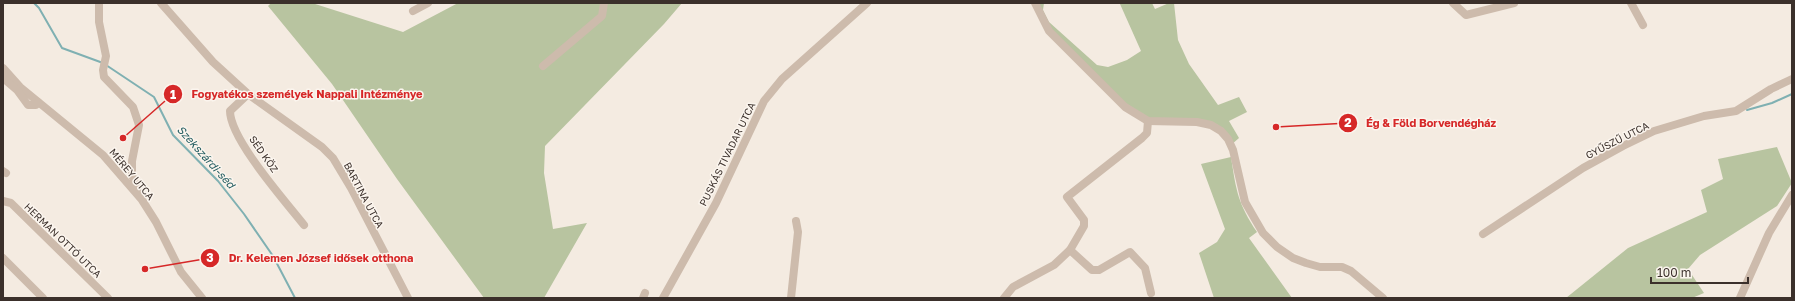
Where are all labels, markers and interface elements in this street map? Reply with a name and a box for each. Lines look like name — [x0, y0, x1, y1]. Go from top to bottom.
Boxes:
callout: Fogyatékos személyek Nappali Intézménye — [163, 83, 430, 106]
text: 1 — [170, 87, 176, 102]
text: Fogyatékos személyek Nappali Intézménye — [191, 87, 423, 100]
street label: PUSKÁS TIVADAR UTCA — [697, 100, 758, 208]
callout: Ég & Föld Borvendégház — [1338, 112, 1505, 135]
text: 2 — [1344, 115, 1352, 130]
text: Ég & Föld Borvendégház — [1366, 116, 1496, 129]
street label: GYŰSZŰ UTCA — [1583, 119, 1651, 161]
water label: Szekszárdi-séd — [175, 123, 239, 192]
street label: SÉD KÖZ — [247, 133, 282, 175]
street label: MÉREY UTCA — [107, 146, 157, 202]
street label: BARTINA UTCA — [342, 160, 386, 230]
street label: HERMAN OTTÓ UTCA — [22, 200, 104, 280]
callout: Dr. Kelemen József idősek otthona — [200, 246, 421, 269]
text: 3 — [206, 250, 214, 265]
text: Dr. Kelemen József idősek otthona — [229, 251, 413, 264]
scale bar — [1651, 259, 1748, 285]
text: 100 m — [1657, 265, 1691, 280]

